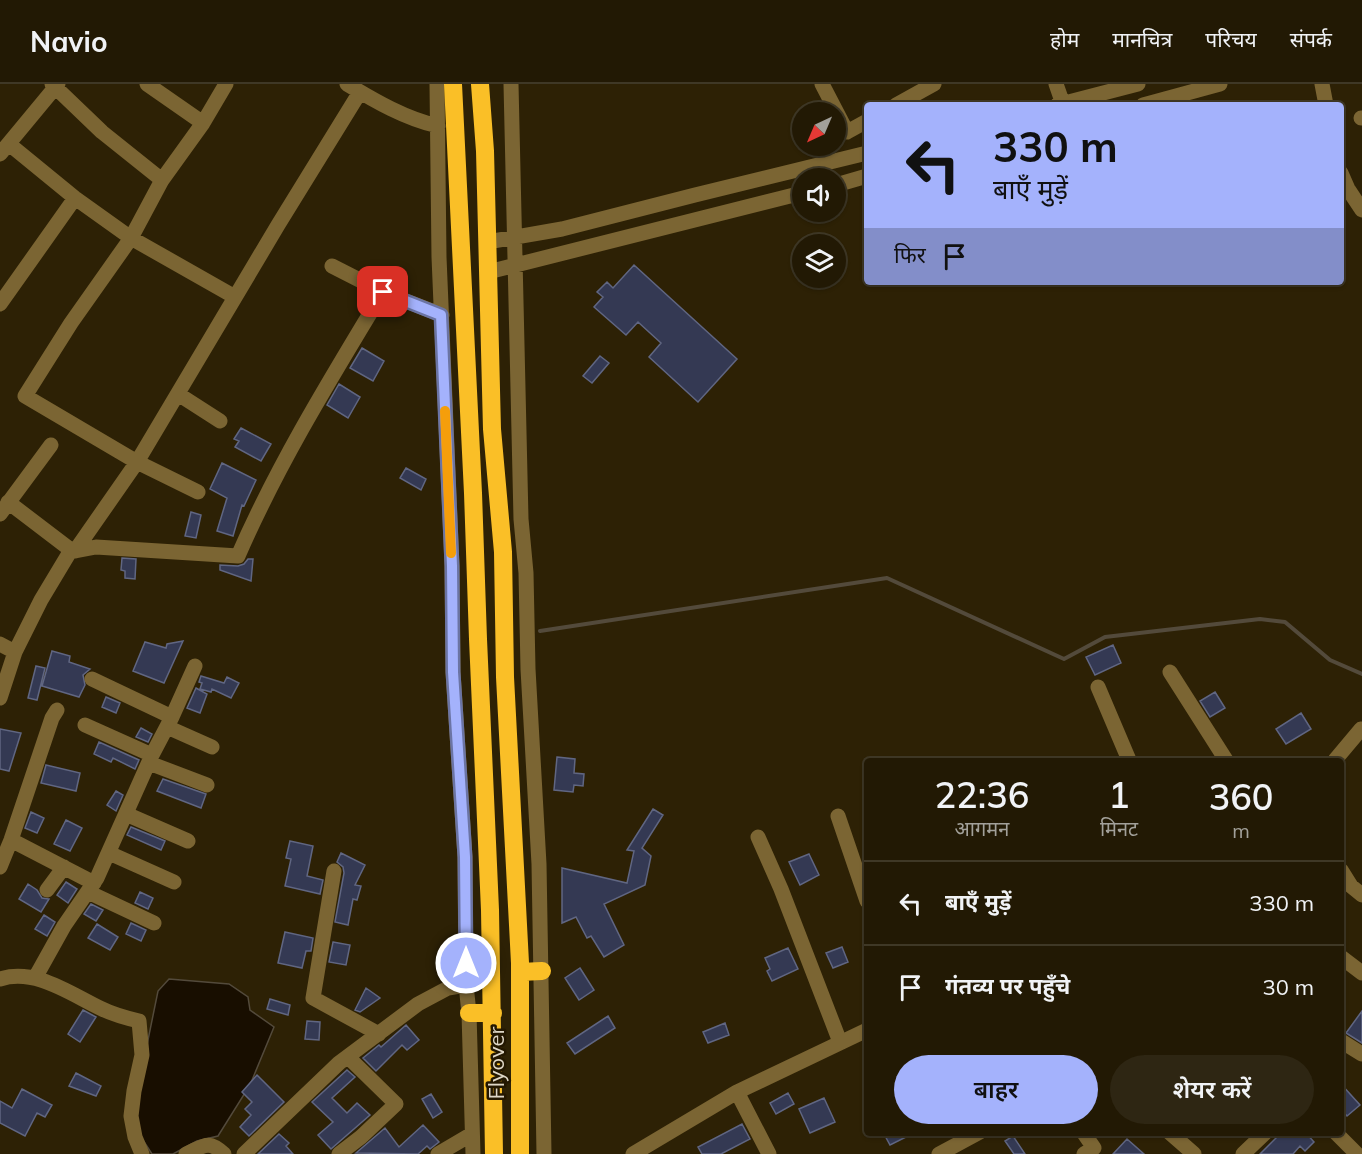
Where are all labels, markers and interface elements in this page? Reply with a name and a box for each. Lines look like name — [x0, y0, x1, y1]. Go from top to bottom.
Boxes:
text: Navio — [30, 24, 107, 59]
text: होम — [1050, 26, 1079, 52]
text: मानचित्र — [1112, 26, 1172, 52]
text: परिचय — [1205, 26, 1257, 52]
text: संपर्क — [1290, 26, 1332, 52]
north arrow — [792, 102, 846, 156]
map controls — [792, 102, 846, 288]
text: 330 m — [993, 120, 1118, 173]
icon: left — [894, 126, 972, 204]
button: sound — [792, 168, 846, 222]
text: बाएँ मुड़ें — [993, 172, 1068, 206]
button: layers — [792, 234, 846, 288]
icon: arrive — [938, 240, 971, 273]
text: फिर — [894, 241, 926, 269]
pin — [357, 266, 408, 317]
icon: arrive — [366, 275, 399, 308]
text: 22:36 — [934, 772, 1029, 817]
text: 1 — [1108, 772, 1130, 817]
text: 360 — [1209, 774, 1273, 819]
text: आगमन — [955, 816, 1009, 841]
text: मिनट — [1100, 816, 1138, 841]
text: m — [1232, 818, 1250, 843]
icon: left — [894, 887, 927, 920]
text: बाएँ मुड़ें — [945, 888, 1011, 916]
text: 330 m — [1249, 889, 1314, 917]
position arrow — [434, 931, 498, 995]
icon: arrive — [894, 971, 927, 1004]
text: गंतव्य पर पहुँचे — [945, 972, 1070, 1000]
text: 30 m — [1263, 973, 1314, 1001]
street label: Flyover — [482, 1026, 510, 1100]
button: बाहर — [894, 1055, 1098, 1124]
button: शेयर करें — [1110, 1055, 1314, 1124]

